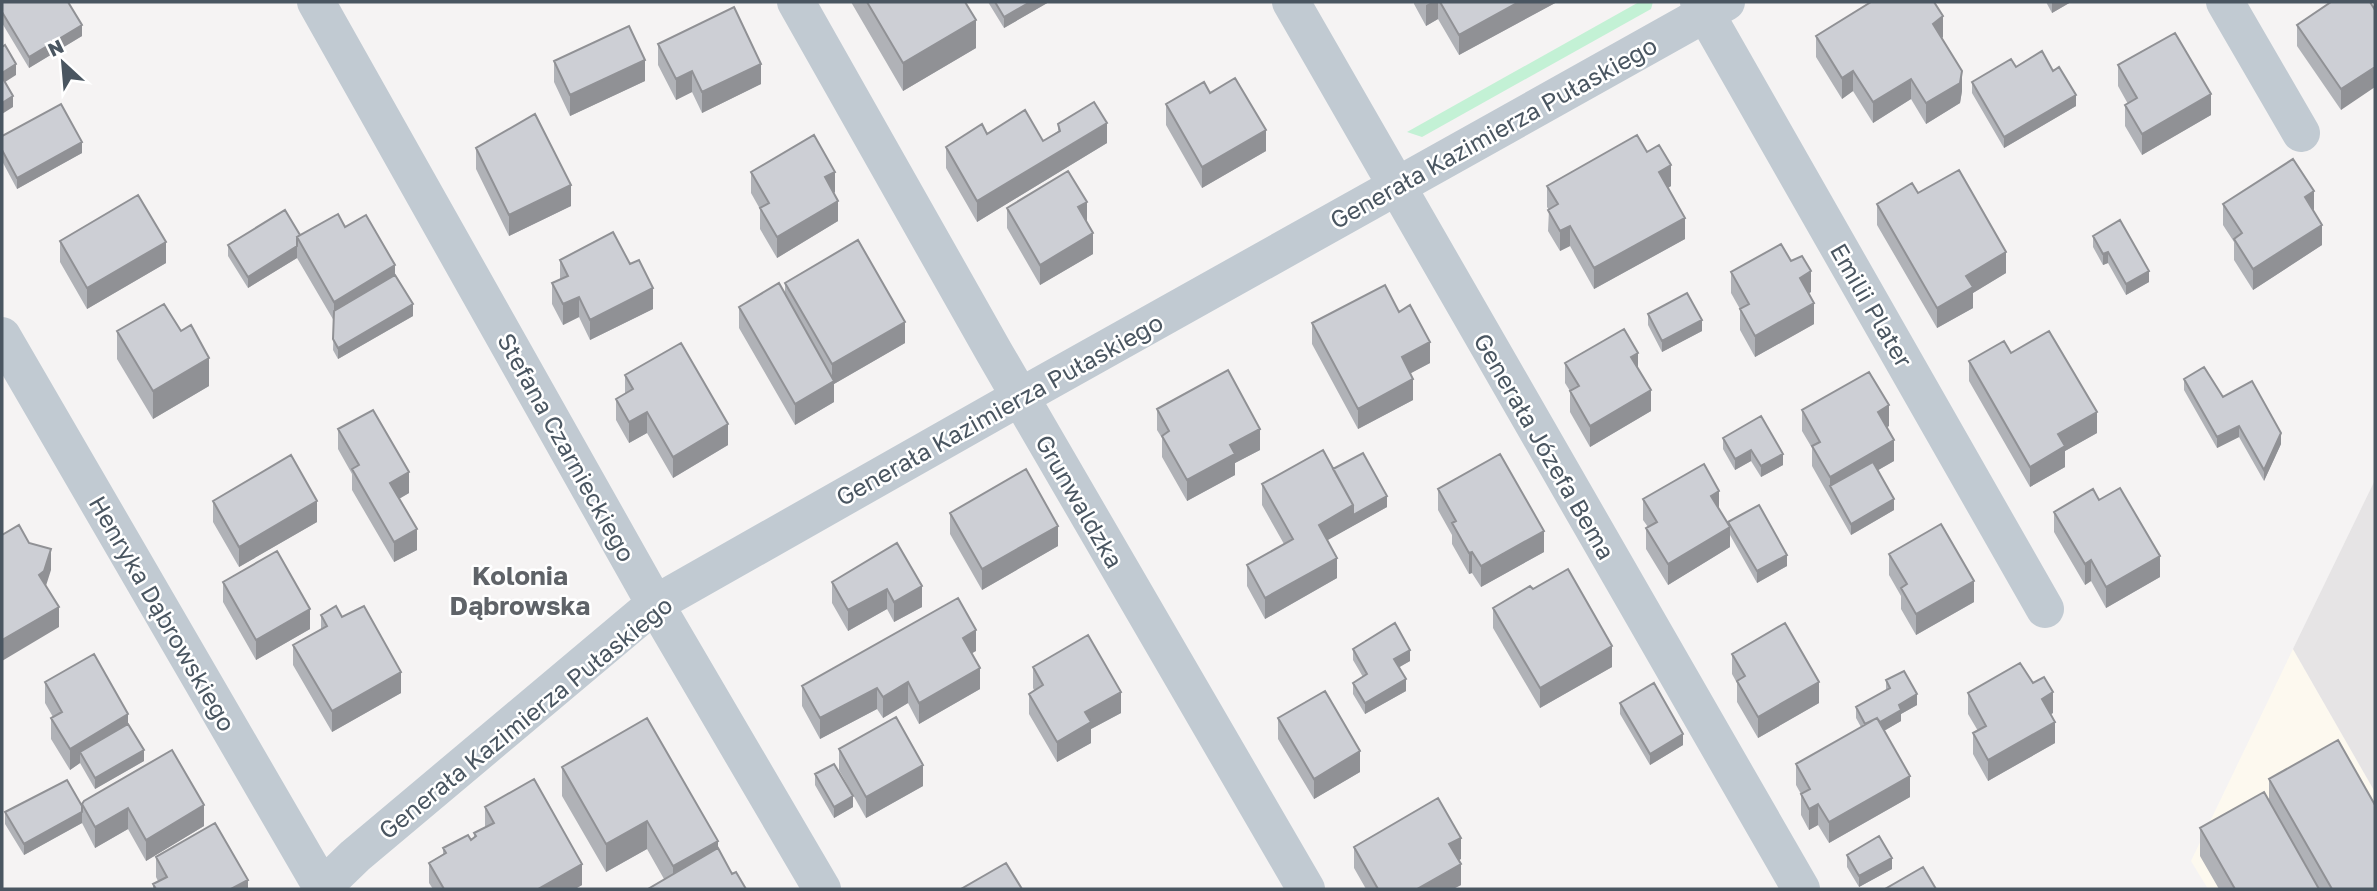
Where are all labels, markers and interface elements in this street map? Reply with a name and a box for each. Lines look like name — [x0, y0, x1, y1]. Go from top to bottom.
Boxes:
north arrow — [28, 28, 98, 98]
street label: Generała Kazimierza Pułaskiego — [1325, 30, 1661, 234]
text: N — [44, 34, 67, 61]
street label: Emilii Plater — [1825, 238, 1919, 372]
street label: Generała Kazimierza Pułaskiego — [831, 307, 1167, 511]
street label: Stefana Czarnieckiego — [492, 328, 642, 566]
street label: Generała Józefa Bema — [1468, 328, 1622, 564]
street label: Grunwaldzka — [1030, 429, 1130, 573]
street label: Henryka Dąbrowskiego — [84, 490, 242, 736]
district label: Kolonia Dąbrowska — [450, 560, 590, 621]
street label: Generała Kazimierza Pułaskiego — [372, 590, 678, 844]

